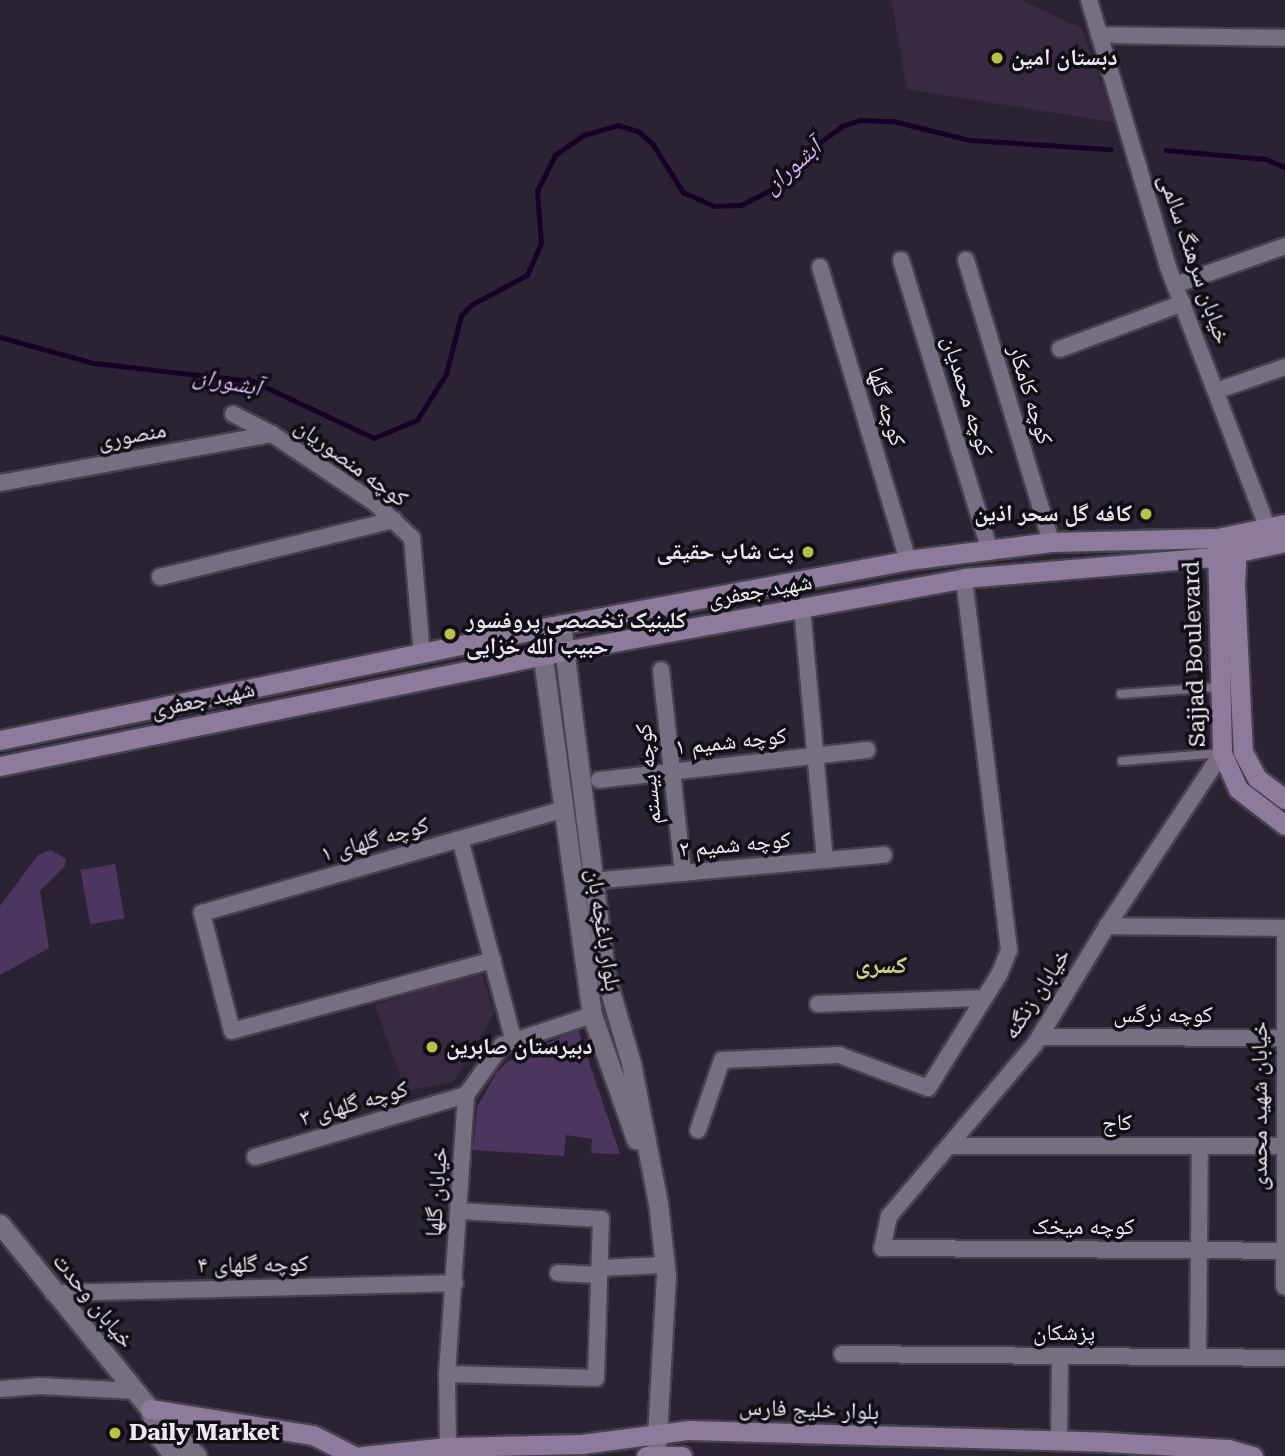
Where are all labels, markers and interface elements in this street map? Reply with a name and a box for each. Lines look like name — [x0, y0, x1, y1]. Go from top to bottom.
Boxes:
place label: دبستان امین — [1011, 44, 1117, 72]
marker: دبستان امین — [989, 50, 1005, 66]
water label: آبشوران — [757, 134, 827, 200]
street label: خیابان سرهنگ سالمی — [1152, 170, 1236, 348]
street label: کوچه محمدیان — [936, 332, 998, 460]
street label: کوچه کامکار — [1002, 342, 1058, 448]
water label: آبشوران — [191, 361, 263, 403]
street label: کوچه گلها — [861, 364, 911, 450]
street label: کوچه منصوریان — [289, 413, 413, 513]
street label: منصوری — [96, 416, 168, 456]
place label: کافه گل سحر اذین — [974, 500, 1132, 528]
marker: کافه گل سحر اذین — [1138, 506, 1154, 522]
place label: پت شاپ حقیقی — [656, 538, 794, 566]
marker: پت شاپ حقیقی — [800, 544, 816, 560]
street label: Sajjad Boulevard — [1178, 560, 1212, 748]
street label: شهید جعفری — [706, 568, 814, 614]
place label: کلینیک تخصصی پروفسور حبیب الله خزایی — [466, 607, 686, 661]
marker: کلینیک تخصصی پروفسور حبیب الله خزایی — [440, 624, 460, 644]
street label: شهید جعفری — [149, 676, 257, 724]
street label: کوچه بیستم — [630, 722, 668, 826]
street label: کوچه شمیم ۱ — [674, 722, 788, 762]
street label: کوچه گلهای ۱ — [318, 811, 432, 869]
street label: کوچه شمیم ۲ — [678, 826, 792, 864]
street label: بلوار باغچه بان — [580, 867, 626, 993]
street label: خیابان زنگنه — [997, 943, 1077, 1045]
district label: کسری — [855, 952, 907, 980]
street label: کوچه نرگس — [1113, 1001, 1213, 1029]
street label: خیابان شهید محمدی — [1246, 1021, 1274, 1191]
place label: دبیرستان صابرین — [446, 1033, 592, 1061]
marker: دبیرستان صابرین — [424, 1039, 440, 1055]
street label: کوچه گلهای ۳ — [297, 1075, 411, 1133]
street label: کاج — [1102, 1109, 1132, 1137]
street label: خیابان گلها — [420, 1146, 454, 1238]
street label: کوچه میخک — [1031, 1213, 1135, 1241]
street label: خیابان وحدت — [46, 1248, 140, 1354]
street label: کوچه گلهای ۴ — [197, 1250, 309, 1280]
street label: پزشکان — [1033, 1319, 1095, 1347]
street label: بلوار خلیج فارس — [738, 1394, 880, 1426]
place label: Daily Market — [129, 1419, 280, 1447]
marker: Daily Market — [107, 1425, 123, 1441]

